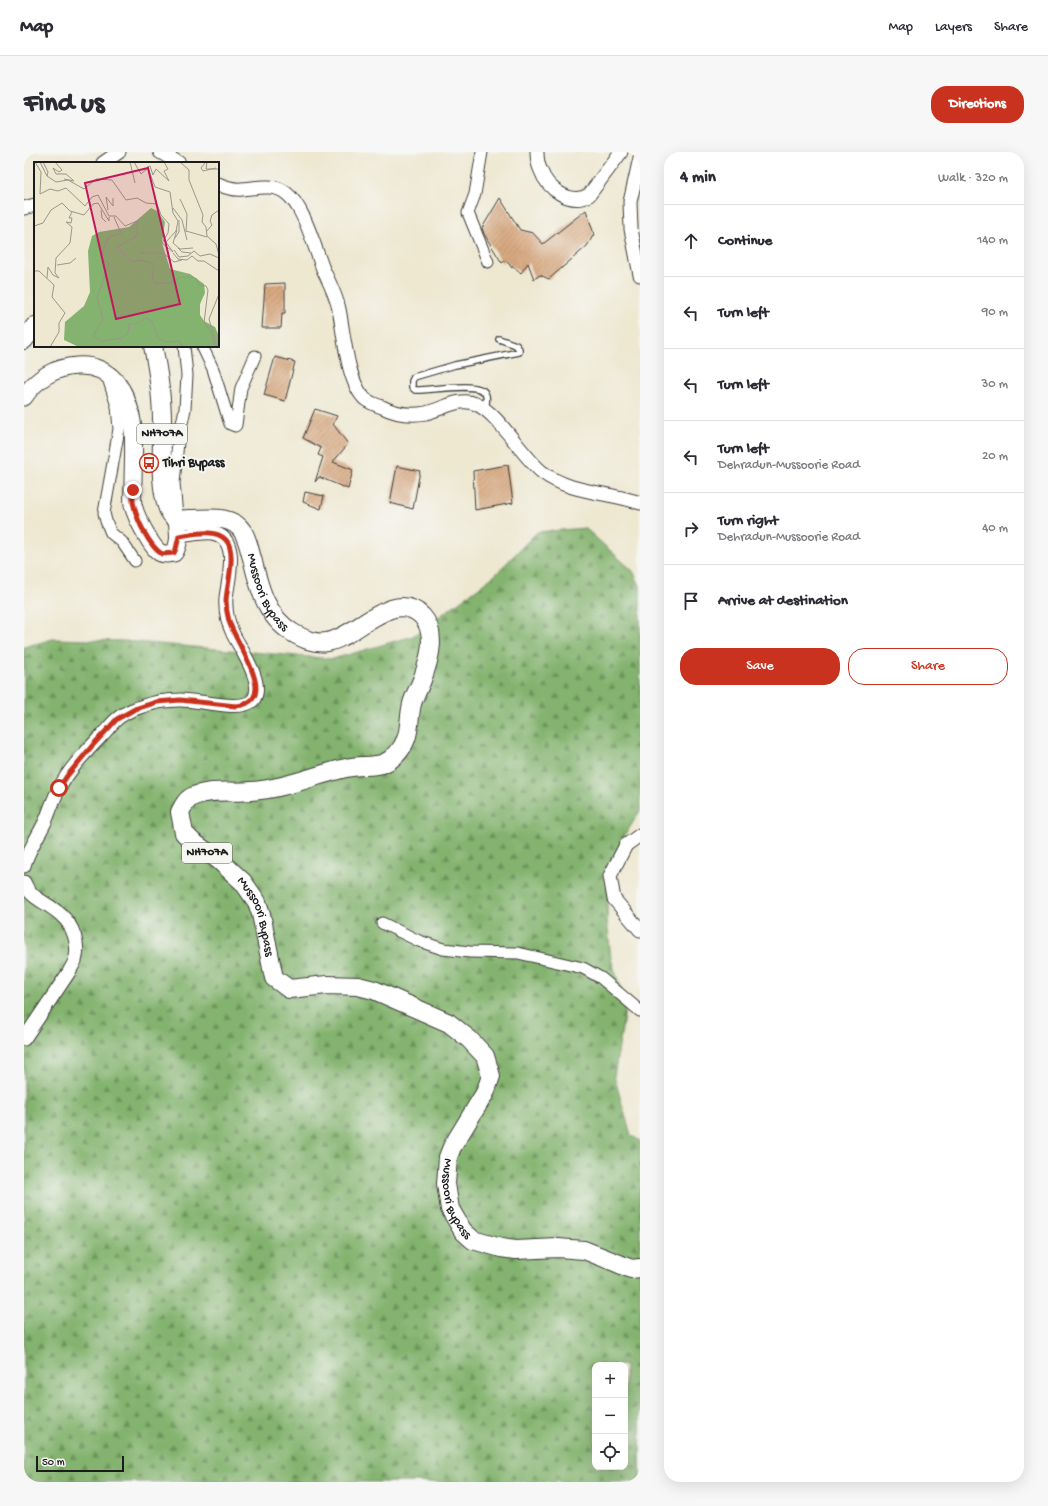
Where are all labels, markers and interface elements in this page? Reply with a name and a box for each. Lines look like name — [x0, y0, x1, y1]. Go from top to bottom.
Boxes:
text: Map — [20, 16, 53, 39]
text: Map — [889, 19, 913, 36]
text: Layers — [935, 19, 972, 36]
text: Share — [994, 19, 1028, 36]
button: Directions — [931, 86, 1024, 123]
text: Find us — [24, 88, 104, 121]
inset map — [34, 162, 219, 347]
text: 4 min — [680, 168, 716, 188]
text: Walk · 320 m — [938, 171, 1008, 186]
icon: ahead — [680, 230, 702, 252]
text: Continue — [718, 232, 772, 250]
text: 140 m — [977, 233, 1008, 248]
icon: left — [680, 302, 702, 324]
text: Turn left — [718, 304, 769, 322]
text: 90 m — [982, 305, 1008, 320]
icon: left — [680, 374, 702, 396]
text: Turn left — [718, 376, 769, 394]
text: 30 m — [982, 377, 1008, 392]
road number: NH707A — [137, 424, 187, 444]
text: Turn left — [718, 440, 769, 458]
icon: left — [680, 446, 702, 468]
text: 20 m — [982, 449, 1008, 464]
bus stop icon: Tihri Bypass — [138, 452, 160, 474]
place label: Tihri Bypass — [162, 456, 226, 472]
text: Dehradun-Mussoorie Road — [718, 458, 860, 473]
route end — [124, 481, 142, 499]
text: Turn right — [718, 512, 778, 530]
icon: right — [680, 518, 702, 540]
text: 40 m — [982, 521, 1008, 536]
text: Dehradun-Mussoorie Road — [718, 530, 860, 545]
street label: Mussoori Bypass — [243, 551, 292, 635]
icon: arrive — [680, 590, 702, 612]
text: Arrive at destination — [718, 592, 848, 610]
button: Save — [680, 648, 840, 685]
button: Share — [848, 648, 1008, 685]
route start — [50, 779, 68, 797]
road number: NH707A — [182, 843, 232, 863]
street label: Mussoori Bypass — [234, 873, 277, 959]
street label: Mussoori Bypass — [438, 1158, 475, 1243]
map controls — [592, 1362, 628, 1470]
button: + — [592, 1362, 628, 1398]
button: − — [592, 1398, 628, 1434]
button: locate — [592, 1434, 628, 1470]
scale bar — [36, 1454, 124, 1473]
text: 50 m — [42, 1457, 64, 1469]

